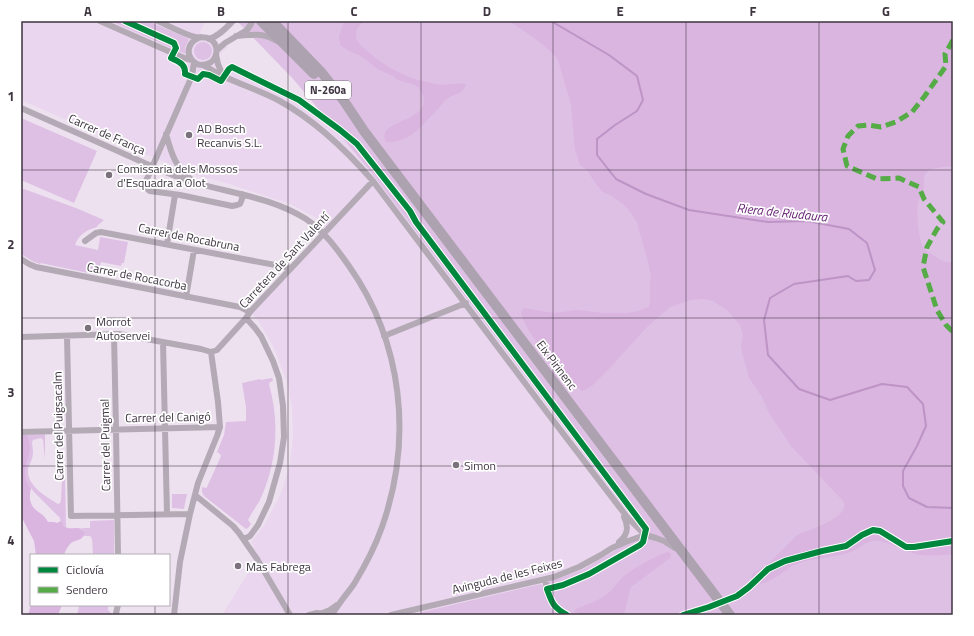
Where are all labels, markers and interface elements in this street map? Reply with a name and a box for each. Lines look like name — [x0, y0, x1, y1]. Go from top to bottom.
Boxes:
text: A — [84, 1, 92, 21]
text: B — [217, 1, 225, 21]
text: C — [350, 1, 358, 21]
text: D — [483, 1, 491, 21]
text: E — [616, 1, 624, 21]
text: F — [750, 1, 757, 21]
text: G — [882, 1, 890, 21]
road number: N-260a — [305, 81, 351, 99]
text: 1 — [7, 86, 15, 106]
street label: Carrer de França — [65, 109, 149, 159]
place label: AD Bosch Recanvis S.L. — [197, 119, 262, 152]
marker: AD Bosch Recanvis S.L. — [184, 130, 194, 140]
place label: Comissaria dels Mossos d'Esquadra a Olot — [117, 159, 238, 192]
marker: Comissaria dels Mossos d'Esquadra a Olot — [104, 170, 114, 180]
water label: Riera de Riudaura — [736, 197, 830, 227]
street label: Carretera de Sant Valentí — [234, 207, 335, 312]
street label: Carrer de Rocabruna — [137, 218, 241, 256]
text: 2 — [7, 234, 15, 254]
street label: Carrer de Rocacorba — [85, 257, 189, 295]
place label: Morrot Autoservei — [96, 312, 150, 345]
marker: Morrot Autoservei — [83, 323, 93, 333]
street label: Eix Pirinenc — [532, 336, 582, 394]
street label: Carrer del Puigsacalm — [48, 371, 68, 481]
text: 3 — [7, 382, 15, 402]
street label: Carrer del Puigmal — [95, 399, 115, 491]
street label: Carrer del Canigó — [125, 407, 211, 427]
place label: Simon — [464, 456, 496, 475]
marker: Simon — [451, 460, 461, 470]
text: 4 — [7, 530, 15, 550]
street label: Avinguda de les Feixes — [450, 553, 565, 599]
legend — [30, 554, 170, 606]
place label: Mas Fabrega — [246, 557, 311, 576]
text: Ciclovía — [66, 560, 104, 579]
marker: Mas Fabrega — [233, 561, 243, 571]
text: Sendero — [66, 580, 108, 599]

